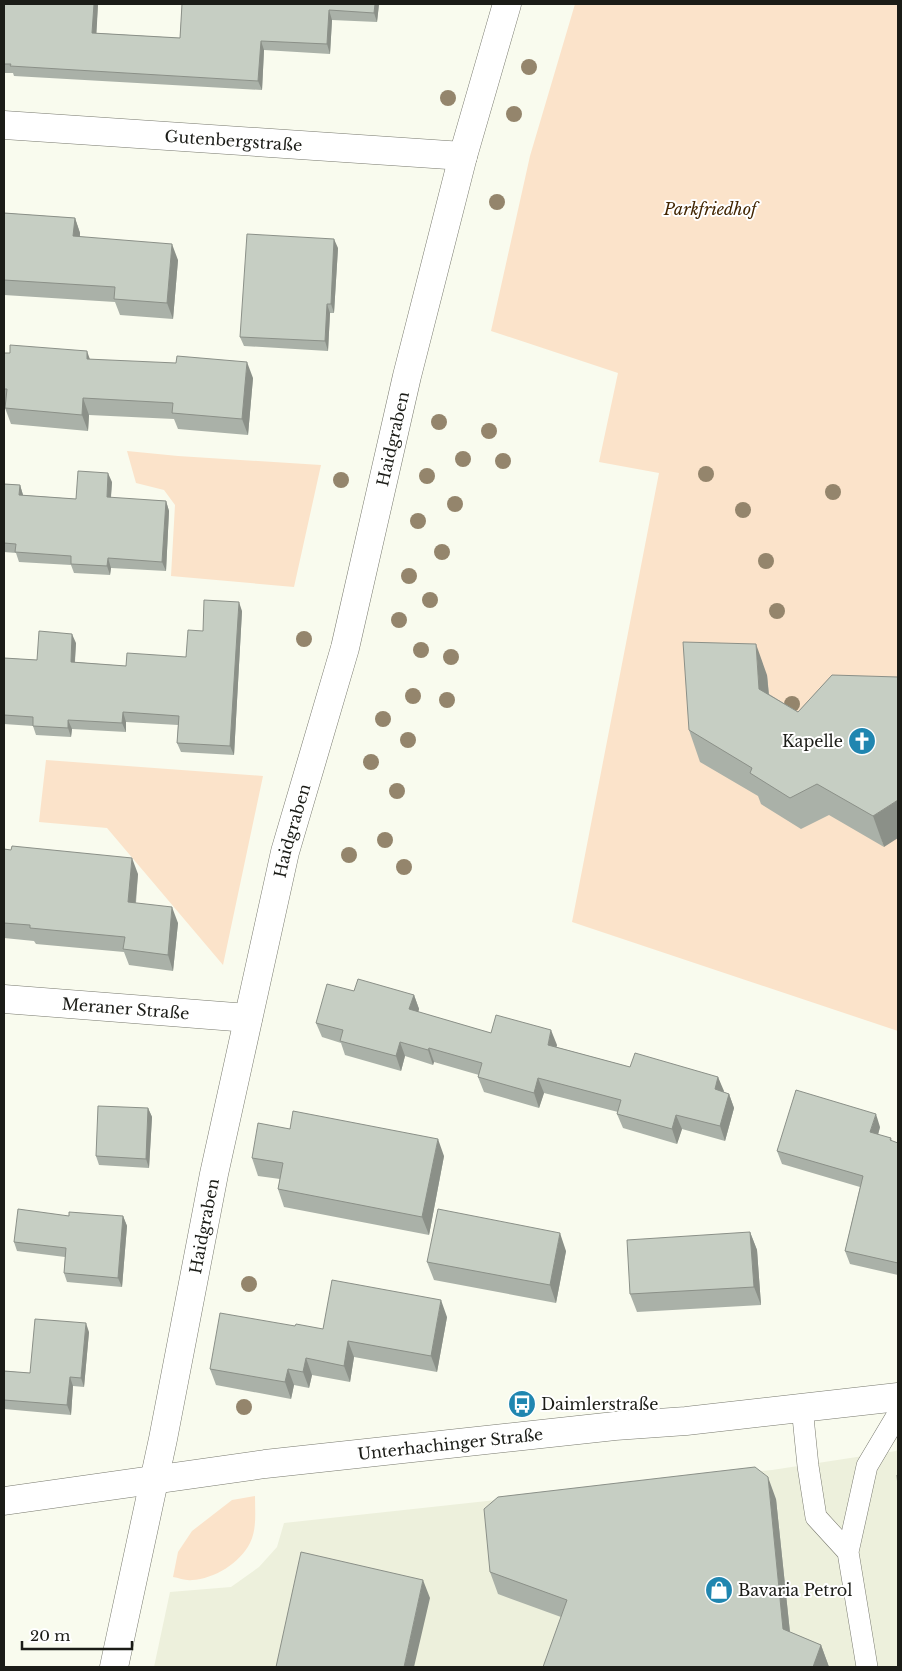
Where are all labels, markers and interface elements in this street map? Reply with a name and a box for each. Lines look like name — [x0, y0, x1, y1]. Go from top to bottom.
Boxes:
street label: Gutenbergstraße — [164, 126, 303, 155]
park label: Parkfriedhof — [663, 199, 760, 219]
street label: Haidgraben — [372, 389, 413, 488]
church icon: Kapelle — [847, 726, 877, 756]
place label: Kapelle — [782, 731, 843, 751]
street label: Haidgraben — [270, 781, 315, 880]
street label: Meraner Straße — [61, 994, 190, 1023]
street label: Haidgraben — [185, 1177, 223, 1276]
bus stop icon: Daimlerstraße — [507, 1389, 537, 1419]
place label: Daimlerstraße — [541, 1394, 658, 1414]
street label: Unterhachinger Straße — [356, 1424, 544, 1464]
shop icon: Bavaria Petrol — [704, 1575, 734, 1605]
place label: Bavaria Petrol — [738, 1580, 853, 1600]
scale bar — [22, 1618, 132, 1650]
text: 20 m — [30, 1626, 70, 1645]

